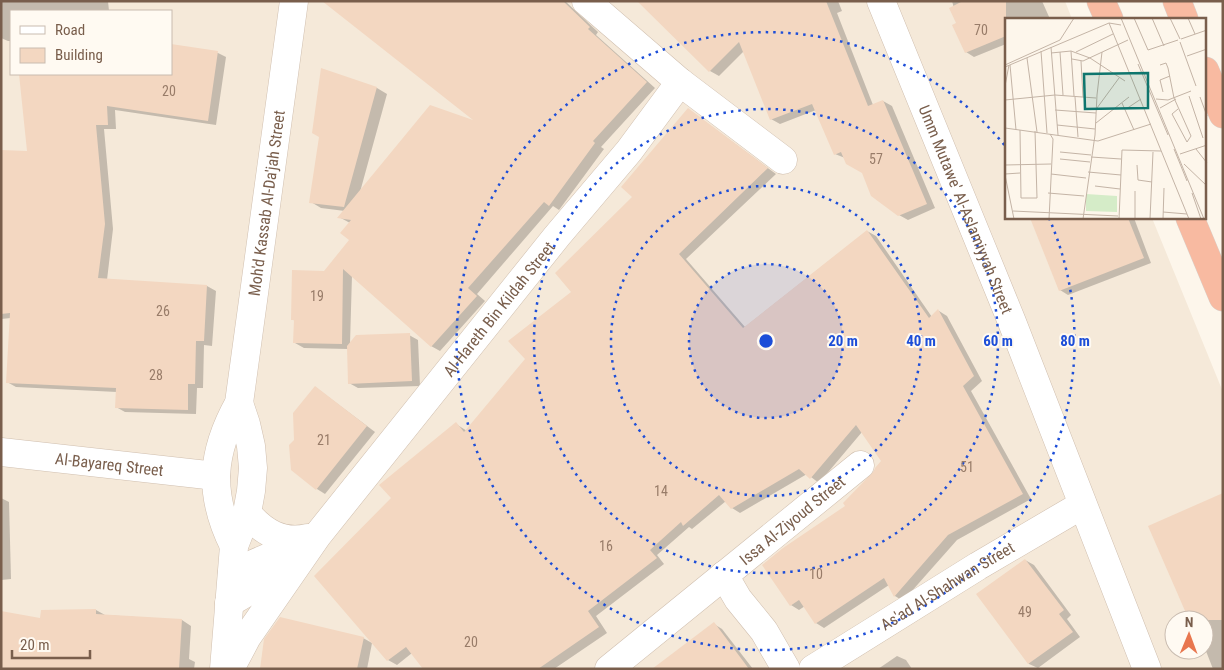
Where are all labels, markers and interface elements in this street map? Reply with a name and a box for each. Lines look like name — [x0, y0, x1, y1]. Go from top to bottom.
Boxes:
legend — [10, 10, 172, 75]
inset map — [1005, 18, 1206, 219]
text: Road — [55, 21, 85, 39]
house number: 70 — [974, 22, 988, 38]
text: Building — [55, 46, 103, 64]
house number: 20 — [162, 83, 176, 99]
street label: Umm Mutawe' Al-Aslamiyyah Street — [915, 102, 1017, 317]
street label: Moh'd Kassab Al-Da'jah Street — [245, 109, 289, 297]
house number: 57 — [869, 151, 883, 167]
street label: Al-Hareth Bin Kildah Street — [439, 238, 559, 380]
house number: 19 — [310, 288, 324, 304]
house number: 26 — [156, 303, 170, 319]
centre of rings — [757, 332, 775, 350]
text: 20 m — [828, 332, 858, 350]
text: 40 m — [906, 332, 936, 350]
text: 60 m — [983, 332, 1013, 350]
text: 80 m — [1060, 332, 1090, 350]
house number: 28 — [149, 367, 163, 383]
house number: 21 — [317, 432, 331, 448]
street label: Al-Bayareq Street — [54, 449, 165, 480]
house number: 51 — [960, 459, 974, 475]
street label: Issa Al-Ziyoud Street — [736, 472, 849, 569]
house number: 14 — [654, 483, 668, 499]
house number: 16 — [599, 538, 613, 554]
street label: As'ad Al-Shahwan Street — [877, 538, 1018, 634]
house number: 10 — [809, 566, 823, 582]
house number: 49 — [1018, 604, 1032, 620]
north arrow — [1164, 610, 1214, 660]
text: N — [1185, 614, 1194, 630]
scale bar — [12, 628, 90, 660]
house number: 20 — [464, 634, 478, 650]
text: 20 m — [20, 636, 50, 654]

